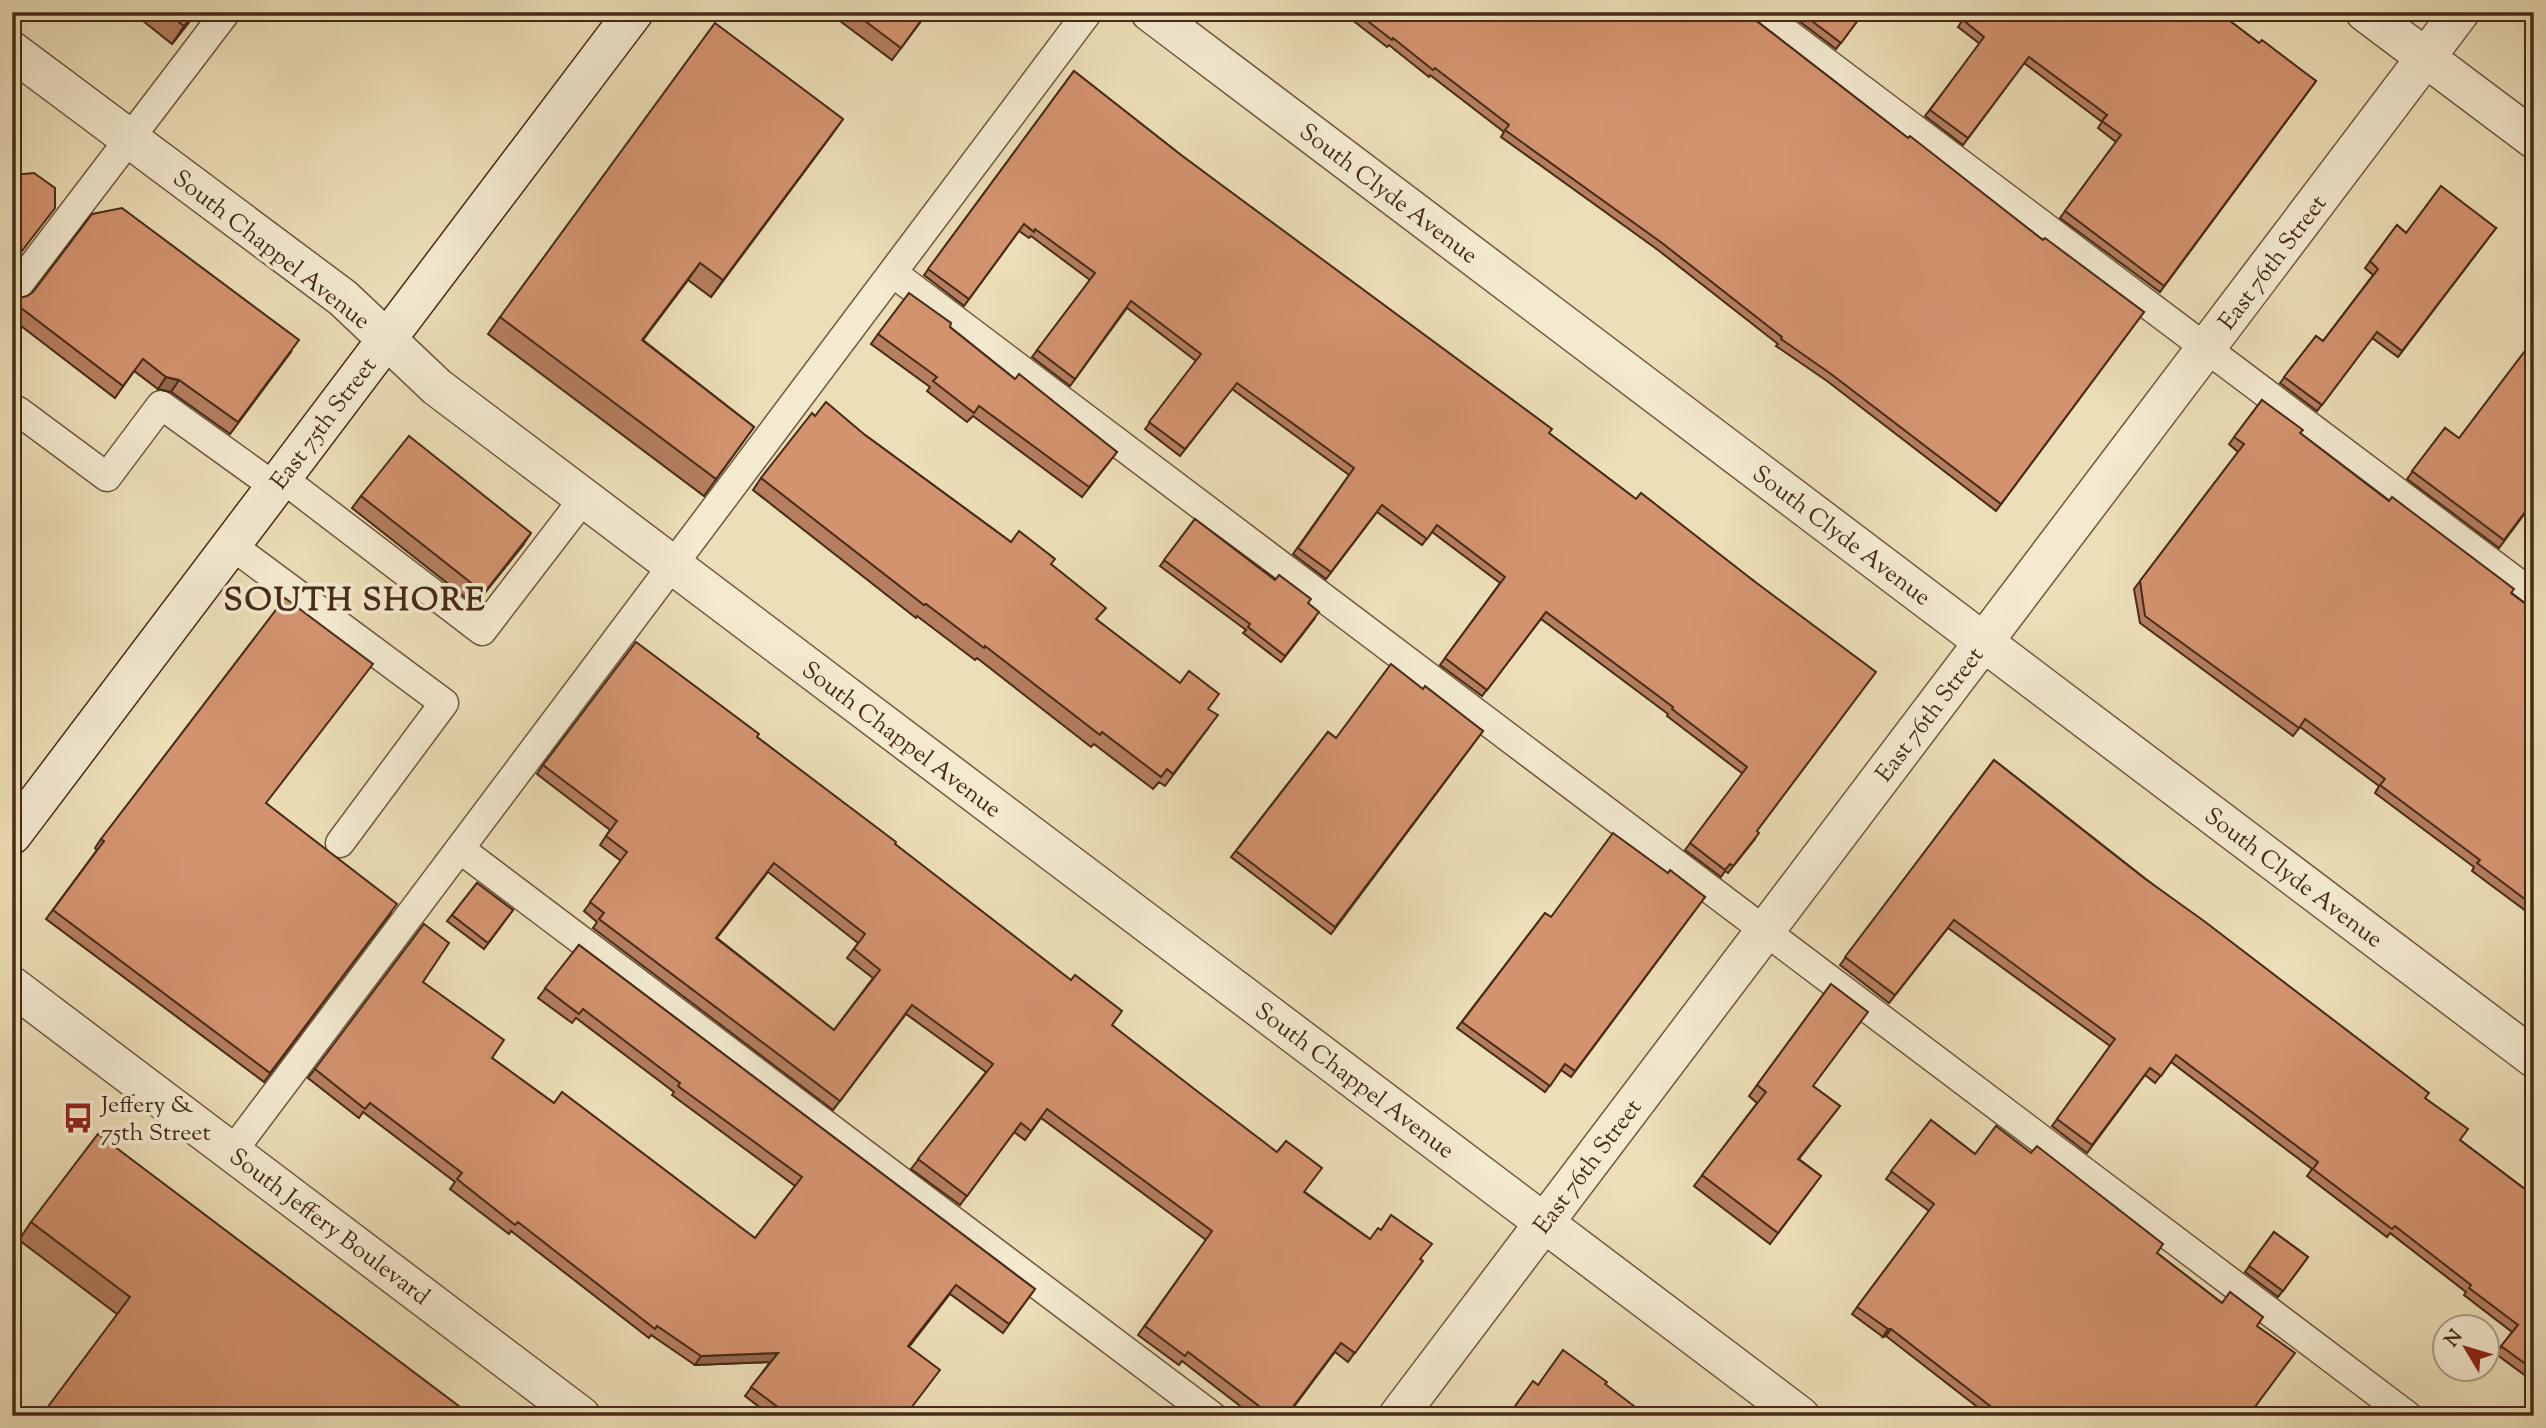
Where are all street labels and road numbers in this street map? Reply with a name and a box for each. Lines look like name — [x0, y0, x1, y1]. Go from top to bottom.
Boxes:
street label: South Clyde Avenue — [1291, 116, 1484, 273]
street label: South Chappel Avenue — [165, 163, 377, 339]
street label: East 76th Street — [2211, 188, 2336, 338]
street label: East 75th Street — [264, 351, 386, 497]
street label: South Clyde Avenue — [1744, 458, 1937, 615]
street label: East 76th Street — [1868, 640, 1993, 790]
street label: South Chappel Avenue — [794, 654, 1008, 827]
street label: South Clyde Avenue — [2196, 800, 2389, 957]
street label: South Chappel Avenue — [1247, 995, 1461, 1168]
street label: East 76th Street — [1526, 1092, 1651, 1242]
street label: South Jeffery Boulevard — [221, 1141, 437, 1315]

